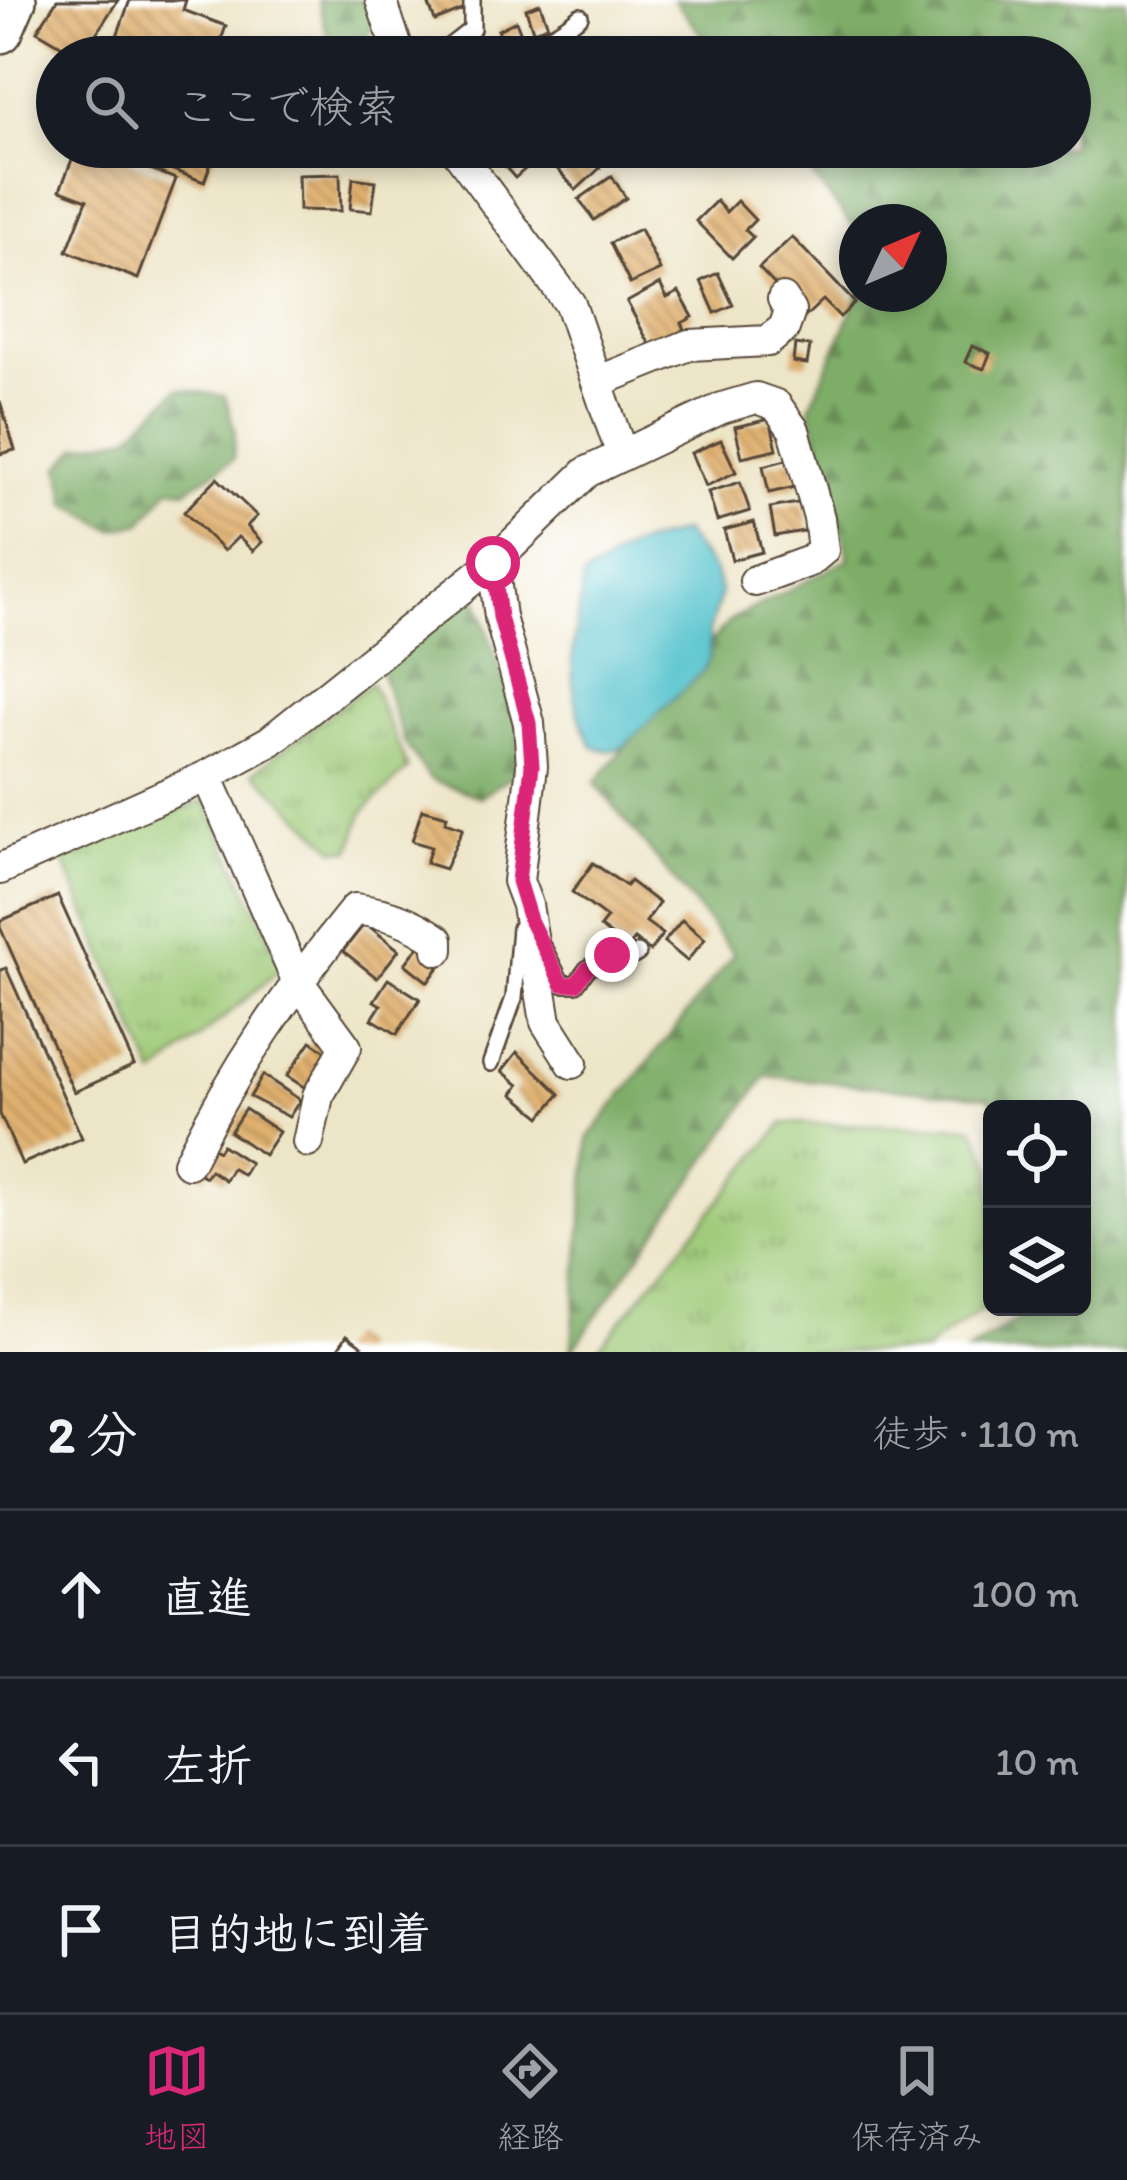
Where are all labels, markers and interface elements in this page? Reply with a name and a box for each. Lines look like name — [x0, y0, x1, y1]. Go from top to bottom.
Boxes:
search box — [36, 36, 1091, 168]
icon: search — [78, 69, 144, 135]
text: ここで検索 — [174, 79, 399, 133]
north arrow — [839, 204, 947, 312]
route start — [466, 536, 520, 590]
route end — [585, 928, 639, 982]
map controls — [983, 1100, 1091, 1316]
button: locate — [983, 1100, 1091, 1208]
button: layers — [983, 1208, 1091, 1316]
text: 2 分 — [48, 1404, 137, 1465]
text: 徒歩 · 110 m — [872, 1410, 1079, 1457]
icon: ahead — [48, 1561, 114, 1627]
text: 直進 — [162, 1570, 252, 1624]
text: 100 m — [971, 1570, 1079, 1617]
icon: left — [48, 1729, 114, 1795]
text: 左折 — [162, 1738, 252, 1792]
text: 10 m — [995, 1738, 1079, 1785]
icon: arrive — [48, 1897, 114, 1963]
text: 目的地に到着 — [162, 1906, 432, 1960]
tab: 地図 — [144, 2038, 210, 2158]
tab: 経路 — [497, 2038, 563, 2158]
tab: 保存済み — [851, 2038, 983, 2158]

